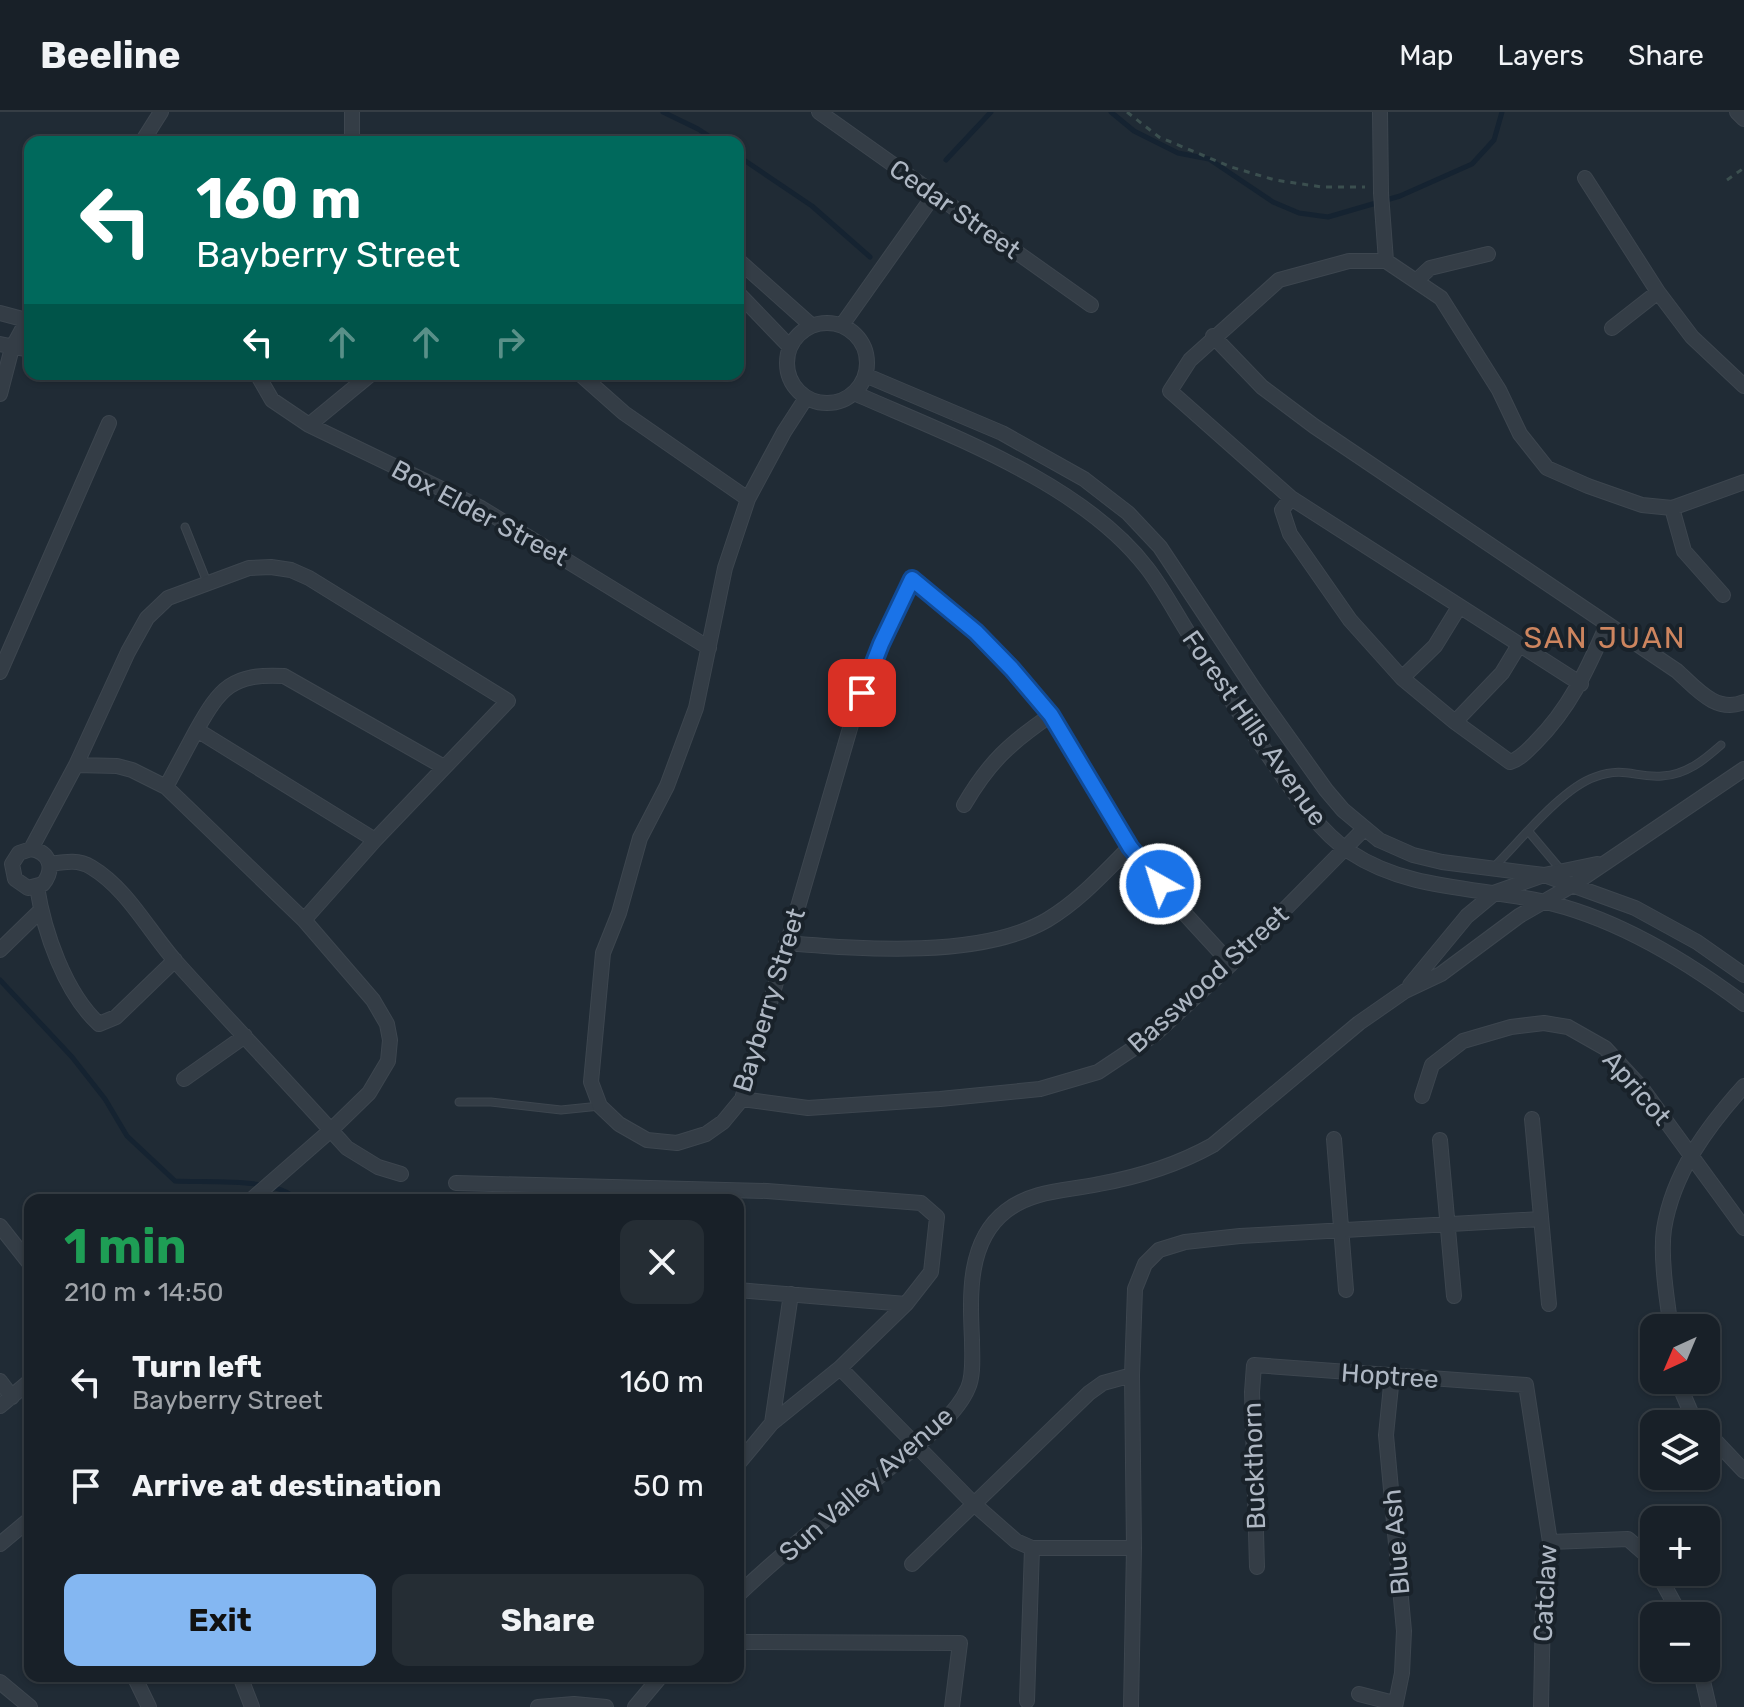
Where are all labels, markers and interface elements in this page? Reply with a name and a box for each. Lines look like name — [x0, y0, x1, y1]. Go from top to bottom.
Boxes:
text: Beeline — [40, 32, 181, 78]
text: Map — [1399, 39, 1454, 72]
text: Layers — [1498, 39, 1584, 72]
text: Share — [1628, 39, 1704, 72]
street label: Cedar Street — [883, 153, 1026, 266]
text: 160 m — [196, 166, 362, 232]
icon: left — [64, 168, 168, 272]
text: Bayberry Street — [196, 233, 460, 276]
icon: left — [236, 320, 280, 364]
icon: ahead — [320, 320, 364, 364]
icon: ahead — [404, 320, 448, 364]
icon: right — [488, 320, 532, 364]
street label: Box Elder Street — [386, 454, 573, 573]
district label: SAN JUAN — [1523, 620, 1687, 656]
street label: Forest Hills Avenue — [1176, 625, 1334, 832]
pin — [828, 659, 896, 727]
icon: arrive — [840, 671, 884, 715]
position arrow — [1118, 842, 1202, 926]
street label: Basswood Street — [1122, 899, 1295, 1060]
street label: Bayberry Street — [727, 904, 812, 1096]
street label: Apricot — [1596, 1045, 1677, 1132]
text: 1 min — [64, 1218, 187, 1275]
button: close — [620, 1220, 704, 1304]
text: 210 m · 14:50 — [64, 1277, 224, 1308]
north arrow — [1640, 1314, 1720, 1394]
map controls — [1640, 1314, 1720, 1682]
text: Turn left — [132, 1349, 262, 1385]
street label: Hoptree — [1340, 1358, 1440, 1395]
icon: left — [64, 1360, 108, 1404]
text: 160 m — [620, 1364, 704, 1400]
text: Bayberry Street — [132, 1385, 323, 1416]
street label: Sun Valley Avenue — [773, 1400, 960, 1568]
street label: Buckthorn — [1237, 1402, 1272, 1530]
button: layers — [1640, 1410, 1720, 1490]
icon: arrive — [64, 1464, 108, 1508]
text: Arrive at destination — [132, 1468, 442, 1504]
text: 50 m — [633, 1468, 704, 1504]
street label: Blue Ash — [1376, 1488, 1417, 1596]
button: + — [1640, 1506, 1720, 1586]
street label: Catclaw — [1527, 1544, 1564, 1643]
button: Exit — [64, 1574, 376, 1666]
button: Share — [392, 1574, 704, 1666]
button: − — [1640, 1602, 1720, 1682]

